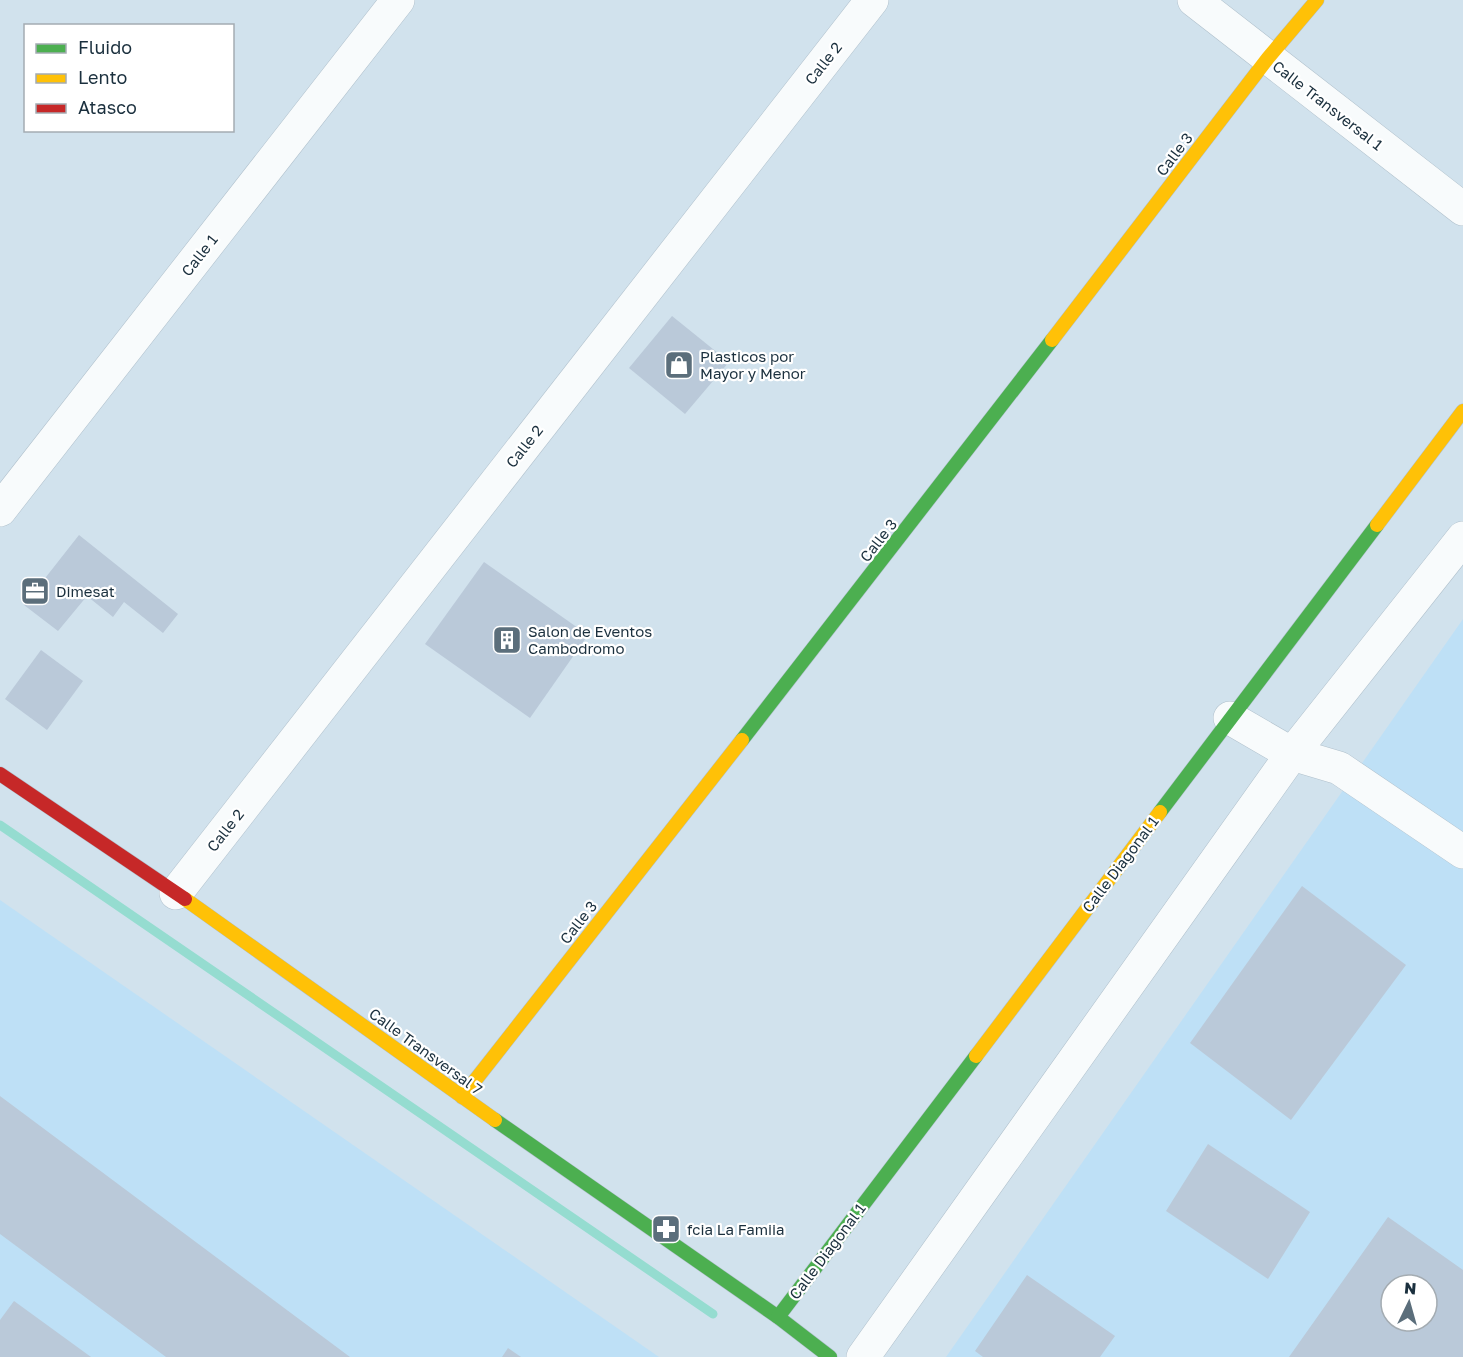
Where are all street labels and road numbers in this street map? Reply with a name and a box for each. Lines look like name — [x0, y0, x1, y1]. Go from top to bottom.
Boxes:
street label: Calle 2 — [801, 38, 845, 88]
street label: Calle Transversal 1 — [1269, 56, 1387, 154]
street label: Calle 3 — [1152, 129, 1196, 179]
street label: Calle 1 — [177, 231, 221, 279]
street label: Calle 2 — [502, 421, 546, 471]
street label: Calle 3 — [856, 515, 900, 565]
street label: Calle 2 — [203, 805, 247, 855]
street label: Calle Diagonal 1 — [1078, 813, 1162, 915]
street label: Calle 3 — [556, 897, 600, 947]
street label: Calle Transversal 7 — [366, 1004, 486, 1098]
street label: Calle Diagonal 1 — [785, 1200, 869, 1302]

